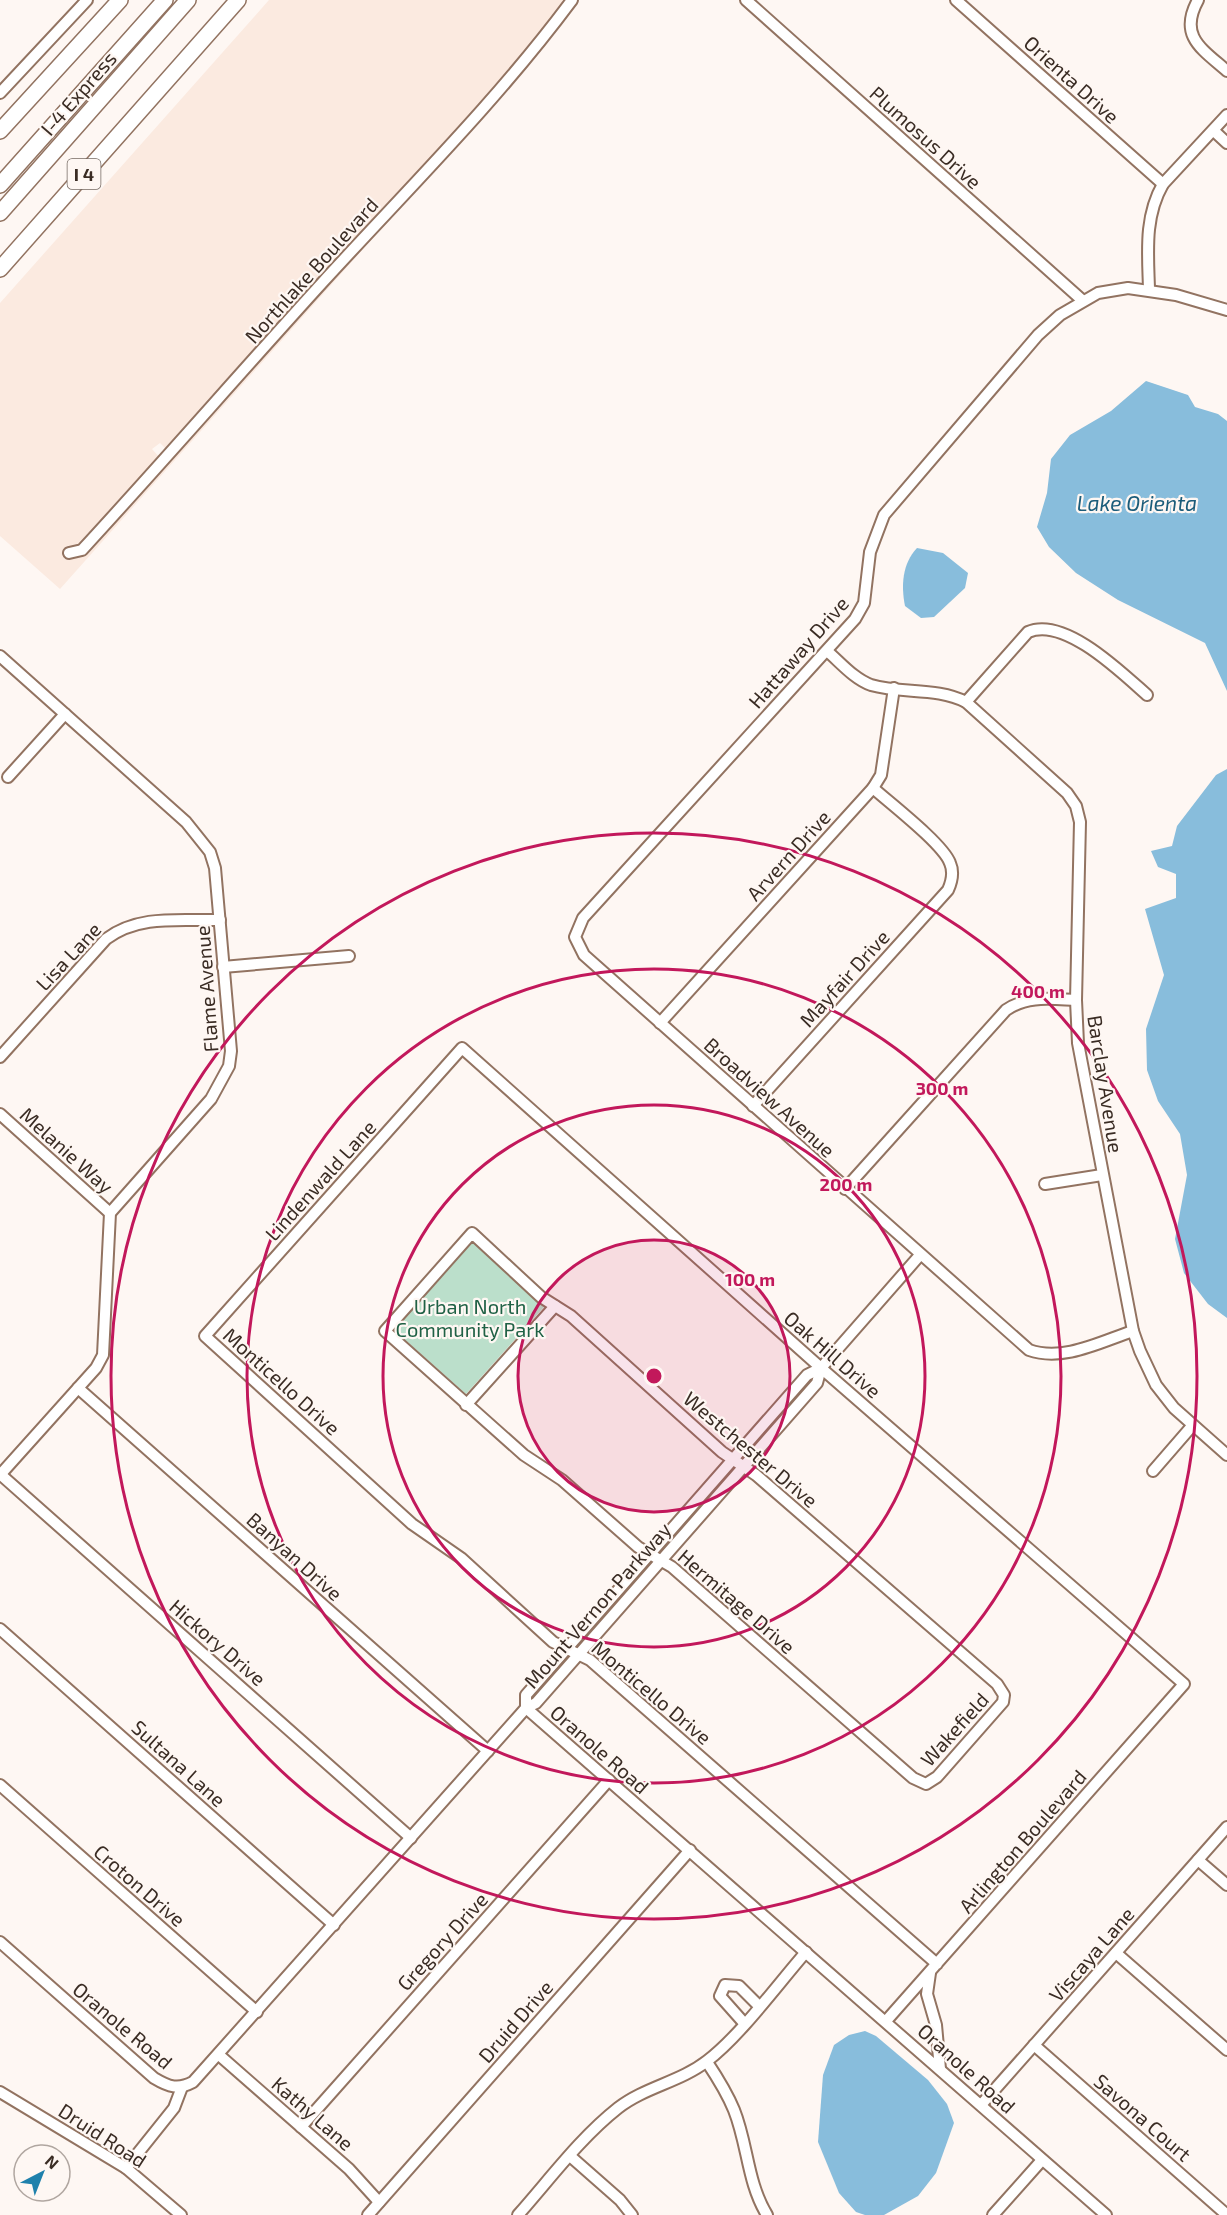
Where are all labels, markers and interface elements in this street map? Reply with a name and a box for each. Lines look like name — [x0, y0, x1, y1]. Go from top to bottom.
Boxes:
street label: Orienta Drive — [1020, 30, 1124, 128]
street label: I-4 Express — [35, 46, 121, 140]
street label: Plumosus Drive — [865, 81, 987, 193]
road number: I 4 — [68, 159, 100, 189]
street label: Northlake Boulevard — [239, 192, 383, 348]
water label: Lake Orienta — [1077, 490, 1197, 515]
street label: Hattaway Drive — [743, 591, 853, 713]
street label: Arvern Drive — [741, 805, 835, 905]
street label: Lisa Lane — [30, 917, 106, 995]
street label: Flame Avenue — [190, 925, 222, 1053]
street label: Mayfair Drive — [794, 925, 894, 1031]
text: 400 m — [1011, 980, 1065, 1002]
street label: Barclay Avenue — [1083, 1013, 1129, 1155]
street label: Broadview Avenue — [700, 1032, 840, 1162]
text: 300 m — [916, 1077, 968, 1099]
street label: Melanie Way — [15, 1102, 119, 1198]
street label: Lindenwald Lane — [260, 1115, 380, 1245]
text: 200 m — [820, 1173, 872, 1195]
text: 100 m — [725, 1268, 775, 1290]
park label: Urban North Community Park — [396, 1294, 544, 1341]
street label: Oak Hill Drive — [780, 1305, 886, 1403]
street label: Monticello Drive — [219, 1322, 345, 1440]
centre of rings — [644, 1366, 664, 1386]
street label: Westchester Drive — [679, 1386, 823, 1512]
street label: Banyan Drive — [242, 1507, 348, 1605]
street label: Mount Vernon Parkway — [519, 1517, 676, 1693]
street label: Hermitage Drive — [674, 1544, 800, 1658]
street label: Hickory Drive — [165, 1594, 271, 1690]
street label: Monticello Drive — [587, 1635, 717, 1749]
street label: Wakefield — [915, 1687, 993, 1771]
street label: Oranole Road — [546, 1700, 654, 1798]
street label: Sultana Lane — [127, 1715, 231, 1811]
street label: Arlington Boulevard — [953, 1765, 1091, 1917]
street label: Croton Drive — [89, 1839, 191, 1931]
street label: Gregory Drive — [392, 1887, 492, 1995]
street label: Viscaya Lane — [1043, 1902, 1139, 2006]
street label: Druid Drive — [473, 1975, 557, 2067]
street label: Oranole Road — [68, 1976, 178, 2074]
street label: Oranole Road — [913, 2018, 1021, 2118]
street label: Savona Court — [1090, 2068, 1197, 2166]
street label: Kathy Lane — [267, 2071, 359, 2155]
street label: Druid Road — [55, 2098, 151, 2172]
north arrow — [12, 2143, 72, 2203]
text: N — [42, 2151, 63, 2172]

